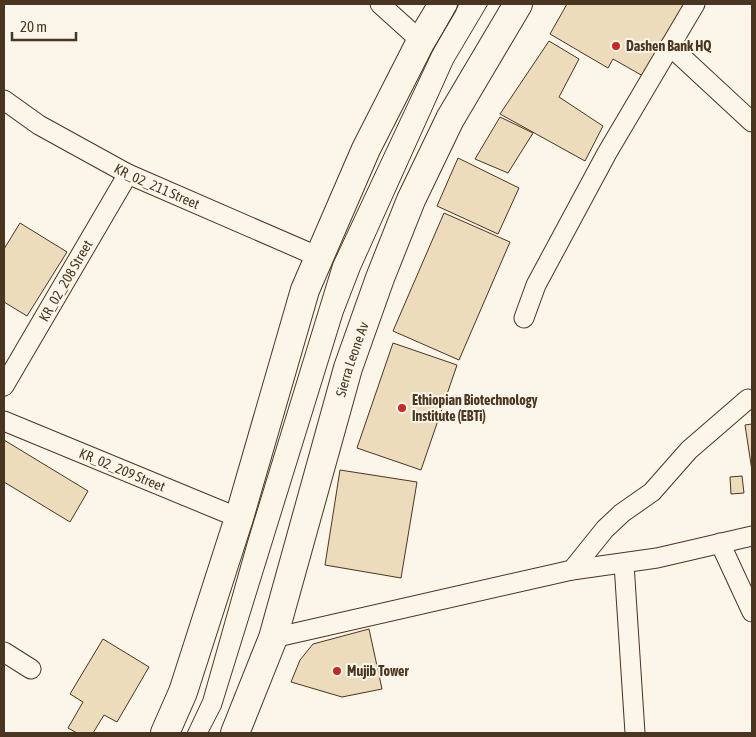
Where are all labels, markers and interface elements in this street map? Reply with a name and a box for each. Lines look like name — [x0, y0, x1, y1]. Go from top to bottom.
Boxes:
scale bar — [12, 10, 76, 42]
text: 20 m — [20, 18, 47, 35]
place label: Dashen Bank HQ — [626, 38, 712, 54]
marker: Dashen Bank HQ — [610, 40, 622, 52]
street label: KR_02_211 Street — [112, 160, 202, 212]
street label: KR_02_208 Street — [36, 237, 96, 324]
street label: Sierra Leone Av — [332, 319, 372, 399]
place label: Ethiopian Biotechnology Institute (EBTi) — [412, 392, 538, 424]
marker: Ethiopian Biotechnology Institute (EBTi) — [396, 402, 408, 414]
street label: KR_02_209 Street — [77, 445, 168, 495]
place label: Mujib Tower — [347, 663, 409, 679]
marker: Mujib Tower — [331, 665, 343, 677]

